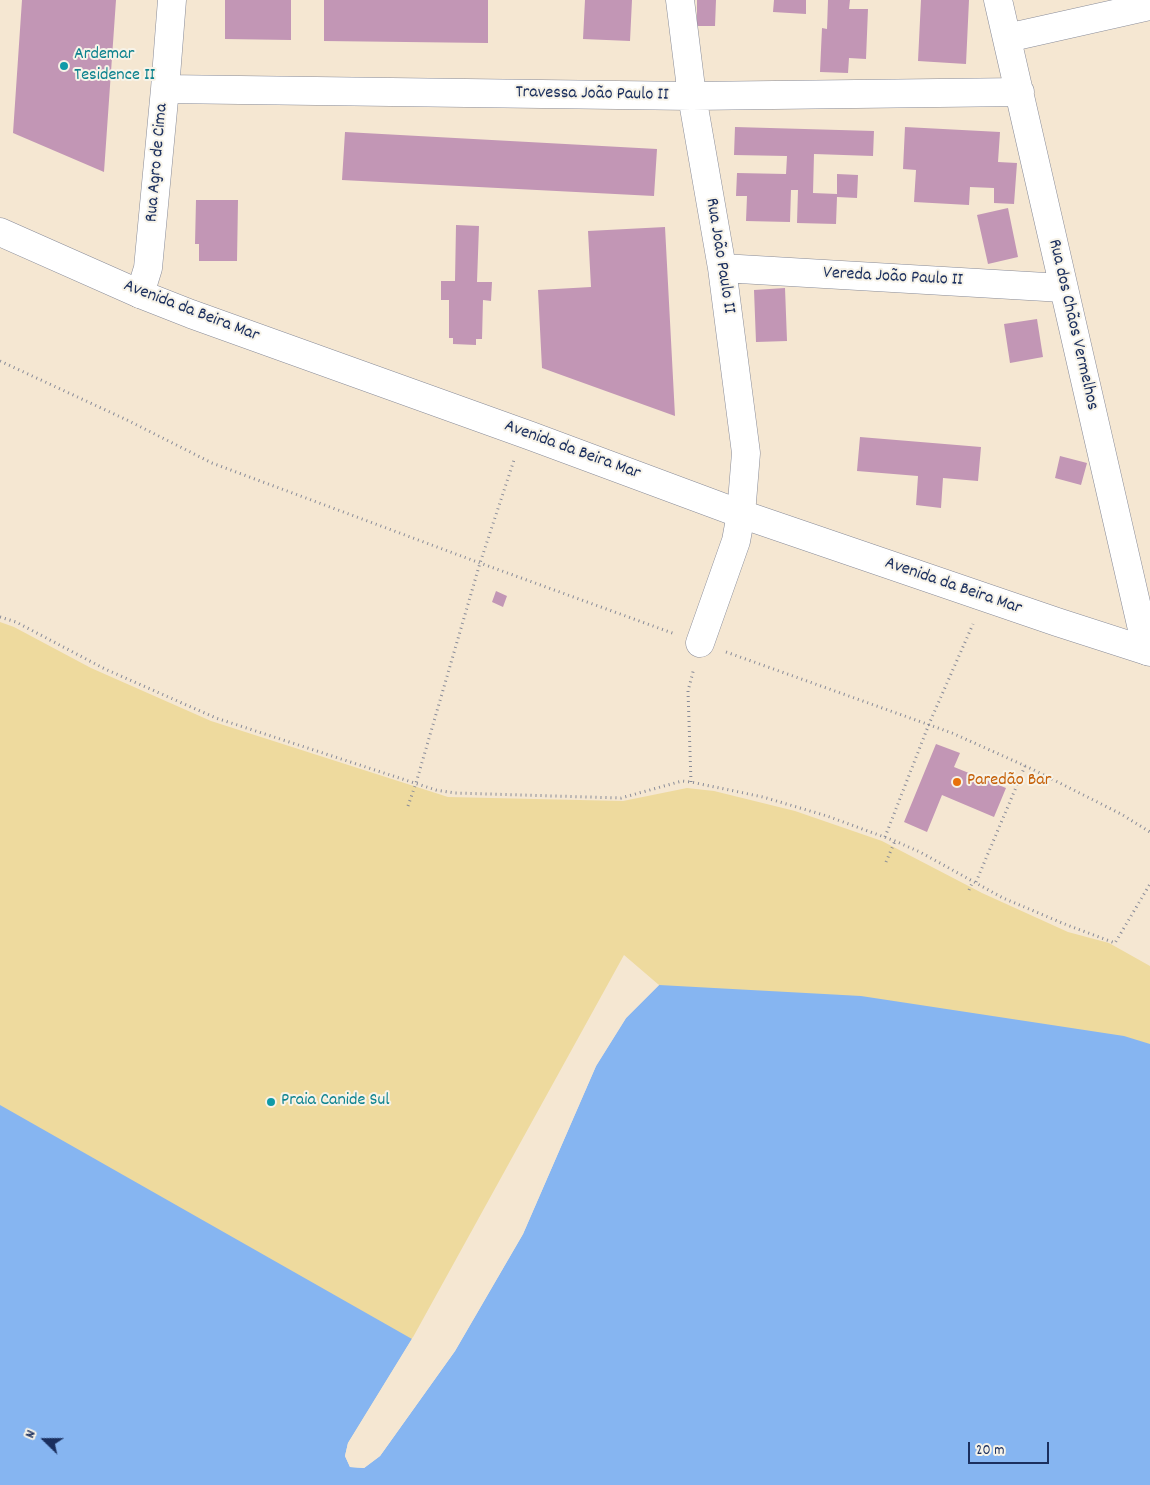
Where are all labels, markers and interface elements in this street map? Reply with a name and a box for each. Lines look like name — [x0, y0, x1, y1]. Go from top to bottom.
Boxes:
place label: Ardemar Tesidence II — [74, 45, 155, 88]
marker: Ardemar Tesidence II — [58, 60, 70, 72]
street label: Travessa João Paulo II — [515, 83, 669, 107]
street label: Rua Agro de Cima — [142, 103, 174, 223]
street label: Rua João Paulo II — [699, 197, 739, 315]
street label: Rua dos Chãos Vermelhos — [1042, 237, 1102, 413]
street label: Vereda João Paulo II — [823, 264, 963, 292]
street label: Avenida da Beira Mar — [120, 276, 262, 348]
street label: Avenida da Beira Mar — [501, 416, 643, 486]
street label: Avenida da Beira Mar — [882, 553, 1024, 621]
place label: Paredão Bar — [967, 771, 1051, 793]
marker: Paredão Bar — [951, 776, 963, 788]
place label: Praia Canide Sul — [281, 1091, 390, 1113]
marker: Praia Canide Sul — [265, 1096, 277, 1108]
north arrow — [20, 1415, 70, 1465]
text: N — [21, 1427, 42, 1441]
scale bar — [970, 1432, 1051, 1464]
text: 20 m — [976, 1440, 1004, 1462]

